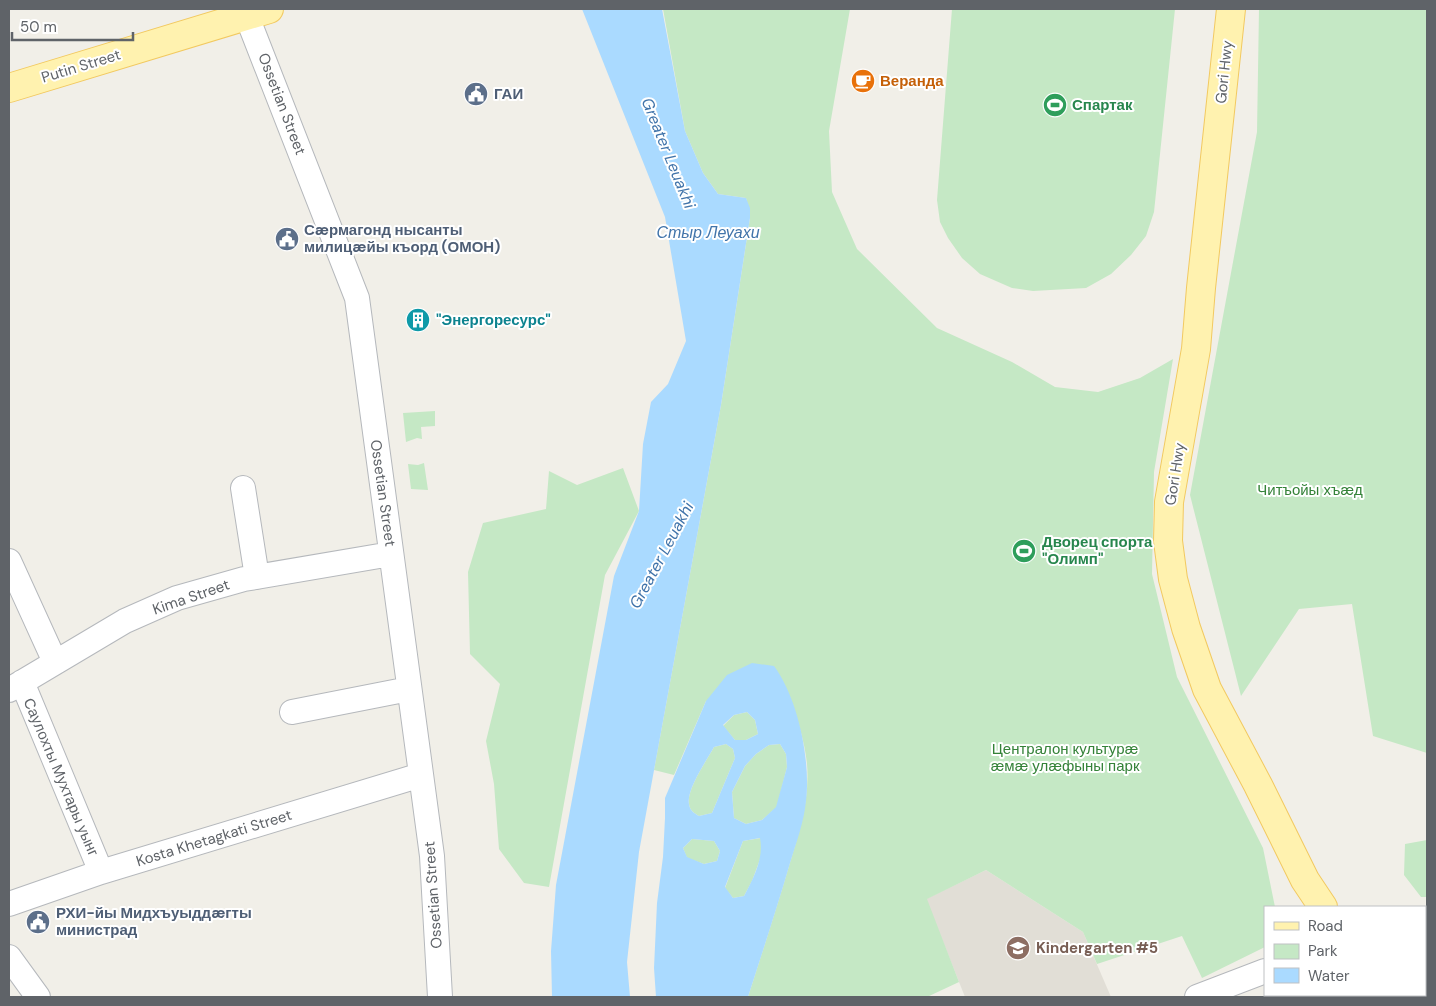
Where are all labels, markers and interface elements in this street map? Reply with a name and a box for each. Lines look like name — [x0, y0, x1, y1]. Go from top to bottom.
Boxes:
scale bar — [12, 10, 134, 42]
text: 50 m — [20, 17, 57, 37]
street label: Gori Hwy — [1211, 39, 1237, 105]
street label: Putin Street — [39, 44, 123, 88]
street label: Ossetian Street — [253, 50, 311, 158]
cafe icon: Веранда — [850, 68, 876, 94]
place label: Веранда — [880, 71, 944, 91]
public building icon: ГАИ — [463, 81, 489, 107]
place label: ГАИ — [494, 84, 523, 104]
sports icon: Спартак — [1042, 92, 1068, 118]
water label: Greater Leuakhi — [637, 95, 701, 213]
place label: Спартак — [1072, 95, 1133, 115]
place label: Сæрмагонд нысанты милицæйы къорд (ОМОН) — [304, 220, 500, 257]
water label: Стыр Леуахи — [656, 222, 760, 243]
public building icon: Сæрмагонд нысанты милицæйы къорд (ОМОН) — [274, 226, 300, 252]
building icon: "Энергоресурс" — [405, 307, 431, 333]
place label: "Энергоресурс" — [436, 310, 551, 330]
street label: Ossetian Street — [366, 438, 400, 548]
street label: Gori Hwy — [1160, 440, 1190, 507]
park label: Читъойы хъæд — [1257, 480, 1363, 500]
water label: Greater Leuakhi — [624, 497, 699, 612]
place label: Дворец спорта "Олимп" — [1042, 532, 1153, 569]
sports icon: Дворец спорта "Олимп" — [1011, 538, 1037, 564]
street label: Kima Street — [150, 574, 232, 620]
street label: Саулохты Мухтары уынг — [19, 695, 104, 860]
park label: Централон культурæ æмæ улæфыны парк — [991, 739, 1140, 776]
street label: Kosta Khetagkati Street — [134, 805, 294, 871]
street label: Ossetian Street — [419, 840, 447, 949]
place label: РХИ-йы Мидхъуыддæгты министрад — [56, 903, 252, 940]
legend — [1264, 906, 1426, 996]
public building icon: РХИ-йы Мидхъуыддæгты министрад — [25, 909, 51, 935]
text: Road — [1308, 916, 1343, 936]
school or university icon: Kindergarten #5 — [1005, 935, 1031, 961]
place label: Kindergarten #5 — [1036, 938, 1158, 958]
text: Park — [1308, 941, 1338, 961]
text: Water — [1308, 966, 1350, 986]

